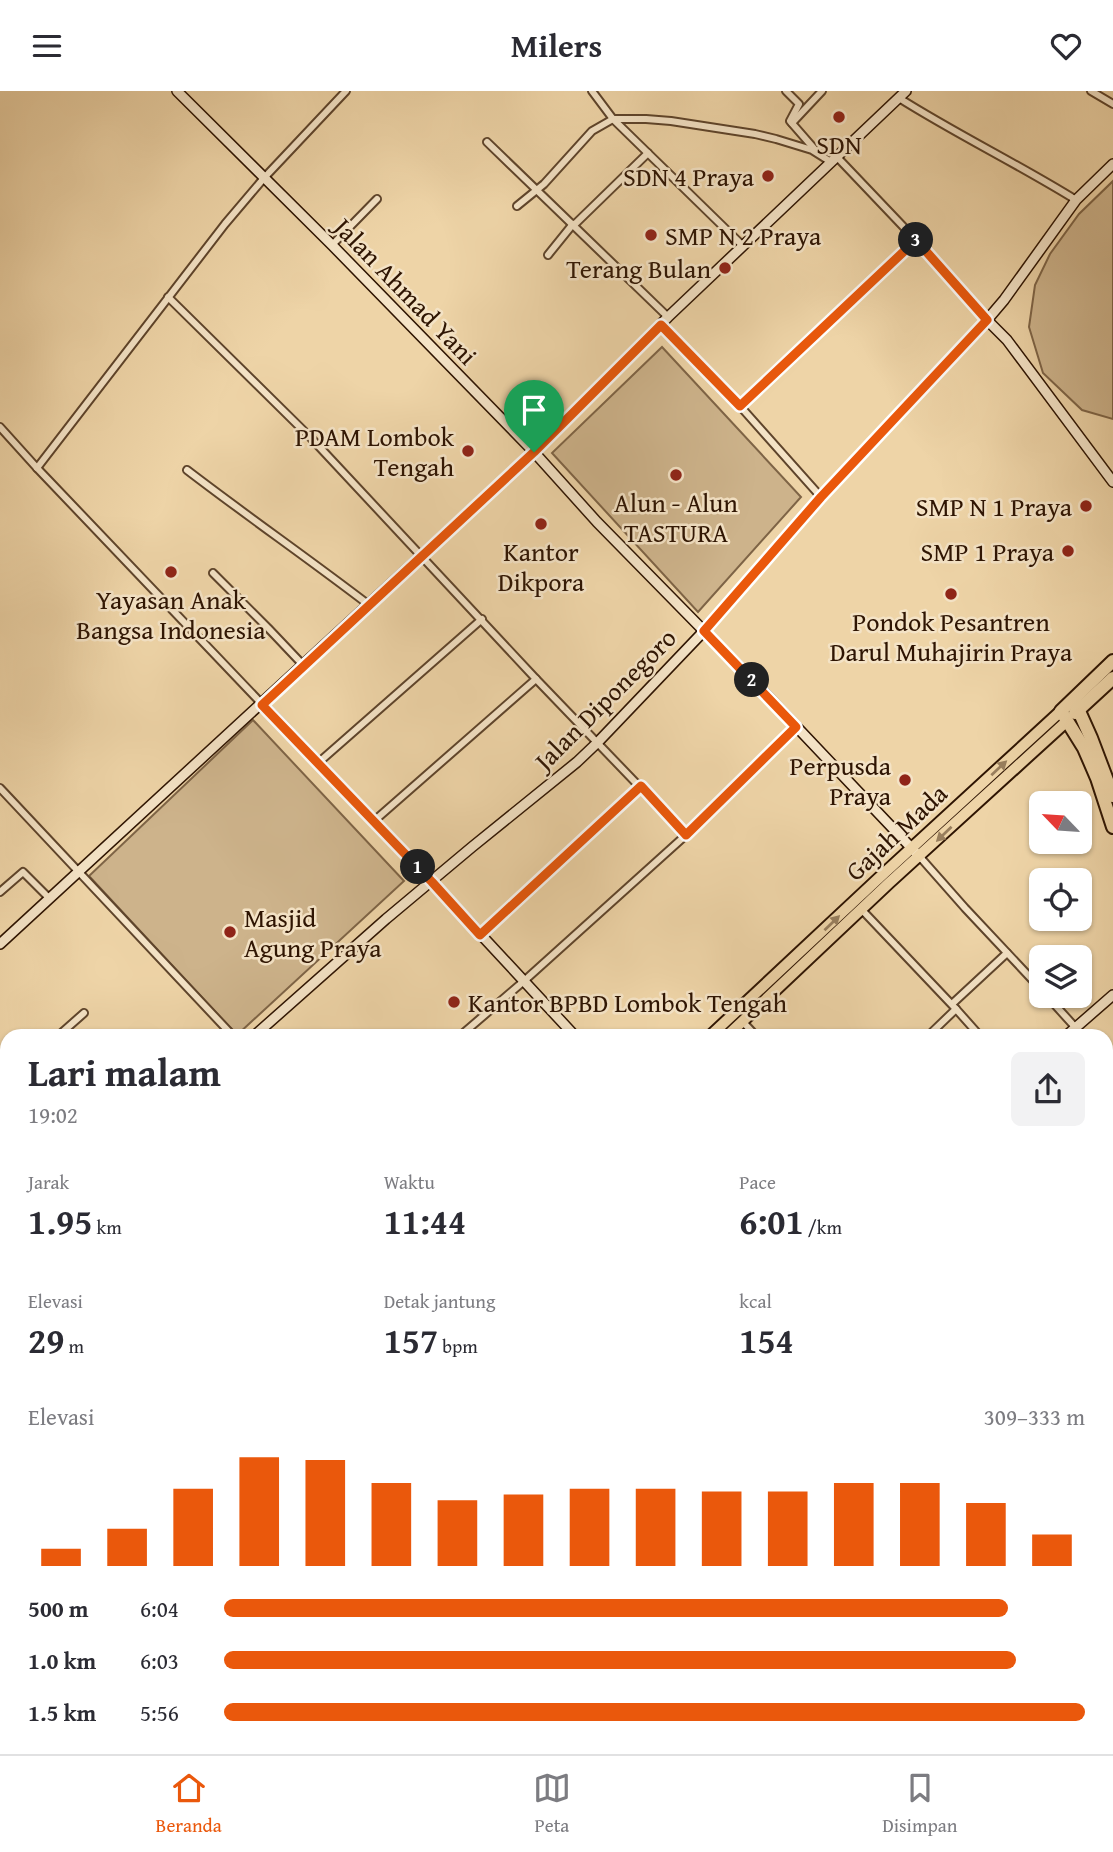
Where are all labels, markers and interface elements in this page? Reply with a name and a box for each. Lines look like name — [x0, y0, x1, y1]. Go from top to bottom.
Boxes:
text: Milers — [511, 22, 602, 69]
icon: menu — [28, 27, 66, 65]
icon: heart — [1047, 27, 1085, 65]
marker: SDN — [831, 109, 847, 125]
place label: SDN — [816, 125, 862, 164]
place label: SDN 4 Praya — [623, 157, 755, 196]
marker: SDN 4 Praya — [760, 168, 776, 184]
street label: Jalan Ahmad Yani — [323, 206, 487, 374]
place label: SMP N 2 Praya — [665, 216, 822, 255]
pin: 3 — [898, 223, 934, 257]
text: 3 — [911, 225, 920, 253]
marker: SMP N 2 Praya — [643, 227, 659, 243]
place label: Terang Bulan — [566, 249, 711, 288]
marker: Terang Bulan — [717, 260, 733, 276]
pin — [504, 380, 564, 452]
icon: arrive — [515, 391, 553, 429]
place label: PDAM Lombok Tengah — [295, 417, 455, 486]
marker: PDAM Lombok Tengah — [460, 443, 476, 459]
marker: Alun - Alun TASTURA — [668, 467, 684, 483]
place label: Alun - Alun TASTURA — [614, 483, 738, 552]
place label: SMP N 1 Praya — [916, 487, 1073, 526]
marker: SMP N 1 Praya — [1078, 498, 1094, 514]
marker: Kantor Dikpora — [533, 516, 549, 532]
place label: Kantor Dikpora — [498, 532, 585, 601]
place label: SMP 1 Praya — [920, 532, 1055, 571]
marker: SMP 1 Praya — [1060, 543, 1076, 559]
marker: Yayasan Anak Bangsa Indonesia — [163, 564, 179, 580]
place label: Yayasan Anak Bangsa Indonesia — [76, 580, 266, 649]
marker: Pondok Pesantren Darul Muhajirin Praya — [943, 586, 959, 602]
place label: Pondok Pesantren Darul Muhajirin Praya — [830, 602, 1073, 671]
street label: Jalan Diponegoro — [523, 619, 685, 781]
pin: 2 — [734, 663, 770, 697]
text: 2 — [747, 665, 756, 693]
place label: Perpusda Praya — [790, 746, 892, 815]
one-way arrow — [990, 760, 1008, 776]
marker: Perpusda Praya — [897, 772, 913, 788]
street label: Gajah Mada — [836, 774, 956, 890]
north arrow — [1029, 791, 1092, 854]
map controls — [1029, 791, 1092, 1008]
one-way arrow — [936, 825, 953, 841]
pin: 1 — [400, 849, 436, 885]
text: 1 — [413, 852, 422, 880]
button: locate — [1029, 868, 1092, 931]
place label: Masjid Agung Praya — [244, 898, 382, 967]
one-way arrow — [823, 915, 840, 931]
marker: Masjid Agung Praya — [222, 924, 238, 940]
button: layers — [1029, 945, 1092, 1008]
place label: Kantor BPBD Lombok Tengah — [468, 983, 788, 1022]
marker: Kantor BPBD Lombok Tengah — [446, 994, 462, 1010]
text: Lari malam — [28, 1044, 221, 1100]
button: share — [1011, 1052, 1085, 1126]
text: 19:02 — [28, 1098, 78, 1131]
text: Jarak — [28, 1168, 69, 1196]
text: Waktu — [384, 1168, 435, 1196]
text: Pace — [739, 1168, 776, 1196]
text: 1.95 — [28, 1196, 92, 1247]
text: 11:44 — [384, 1196, 466, 1247]
text: 6:01 — [739, 1196, 804, 1247]
text: km — [92, 1213, 122, 1241]
text: /km — [804, 1213, 842, 1241]
text: Elevasi — [28, 1287, 83, 1315]
text: Detak jantung — [384, 1287, 496, 1315]
text: kcal — [739, 1287, 772, 1315]
text: 29 — [28, 1315, 64, 1366]
text: 157 — [384, 1315, 438, 1366]
text: 154 — [739, 1315, 794, 1366]
text: m — [64, 1332, 84, 1360]
text: bpm — [438, 1332, 478, 1360]
text: Elevasi — [28, 1400, 94, 1433]
text: 309–333 m — [984, 1400, 1085, 1433]
text: 500 m — [28, 1592, 89, 1625]
text: 6:04 — [140, 1592, 179, 1625]
text: 1.0 km — [28, 1644, 96, 1677]
text: 6:03 — [140, 1644, 179, 1677]
text: 1.5 km — [28, 1696, 96, 1729]
text: 5:56 — [140, 1696, 179, 1729]
tab: Beranda — [156, 1769, 222, 1839]
tab: Peta — [533, 1769, 571, 1839]
tab: Disimpan — [882, 1769, 957, 1839]

